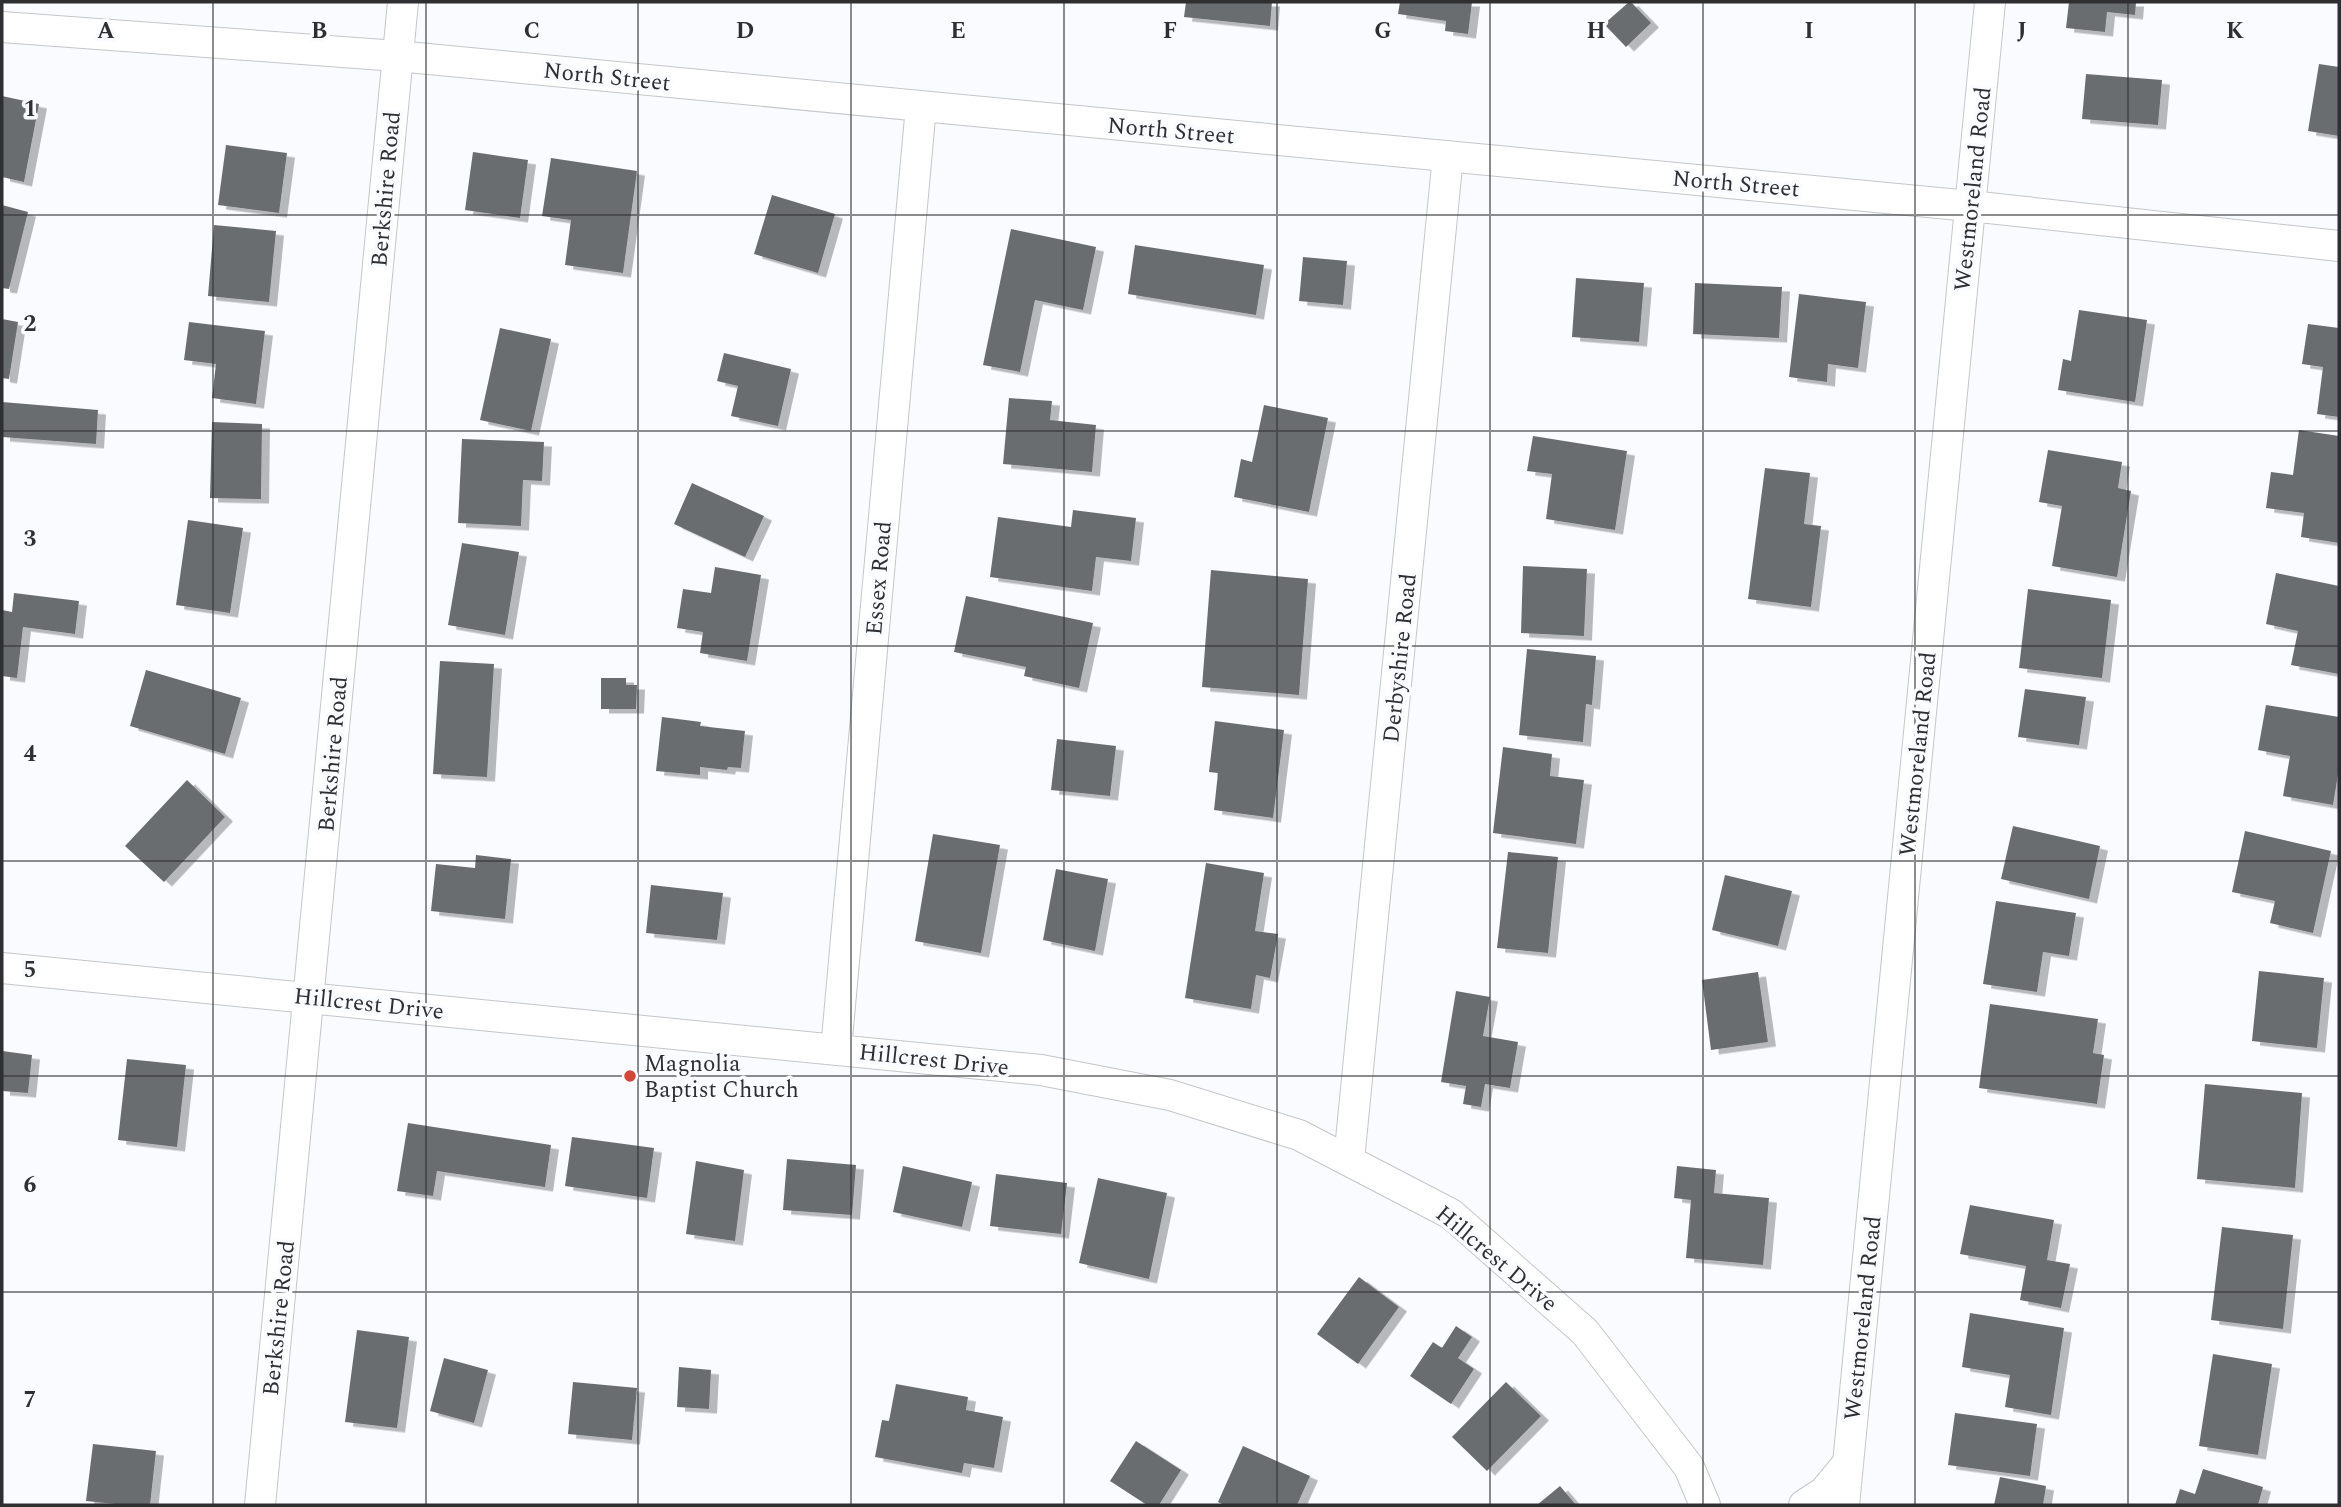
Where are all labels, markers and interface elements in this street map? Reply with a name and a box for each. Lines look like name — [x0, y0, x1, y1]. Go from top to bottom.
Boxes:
text: A — [97, 14, 115, 49]
text: B — [311, 14, 327, 49]
text: C — [524, 14, 540, 49]
text: D — [736, 14, 754, 49]
text: E — [950, 14, 966, 49]
text: F — [1163, 14, 1177, 49]
text: G — [1374, 14, 1392, 49]
text: H — [1586, 14, 1606, 49]
text: I — [1804, 14, 1814, 49]
text: J — [2017, 14, 2027, 49]
text: K — [2226, 14, 2244, 49]
street label: North Street — [542, 53, 672, 102]
street label: Westmoreland Road — [1945, 85, 2002, 293]
text: 1 — [24, 92, 36, 127]
street label: North Street — [1106, 109, 1236, 154]
street label: Berkshire Road — [362, 110, 411, 268]
street label: North Street — [1671, 162, 1801, 207]
text: 2 — [24, 307, 37, 342]
street label: Essex Road — [857, 519, 902, 637]
text: 3 — [24, 522, 37, 557]
street label: Derbyshire Road — [1374, 572, 1427, 745]
street label: Westmoreland Road — [1890, 650, 1947, 858]
street label: Berkshire Road — [309, 675, 358, 833]
text: 4 — [24, 737, 37, 772]
text: 5 — [24, 953, 36, 988]
street label: Hillcrest Drive — [292, 979, 446, 1030]
street label: Hillcrest Drive — [857, 1035, 1011, 1086]
place label: Magnolia Baptist Church — [644, 1047, 799, 1108]
marker: Magnolia Baptist Church — [622, 1068, 638, 1084]
text: 6 — [24, 1168, 37, 1203]
street label: Hillcrest Drive — [1427, 1197, 1565, 1321]
street label: Westmoreland Road — [1835, 1214, 1892, 1422]
street label: Berkshire Road — [254, 1238, 305, 1398]
text: 7 — [24, 1383, 36, 1418]

